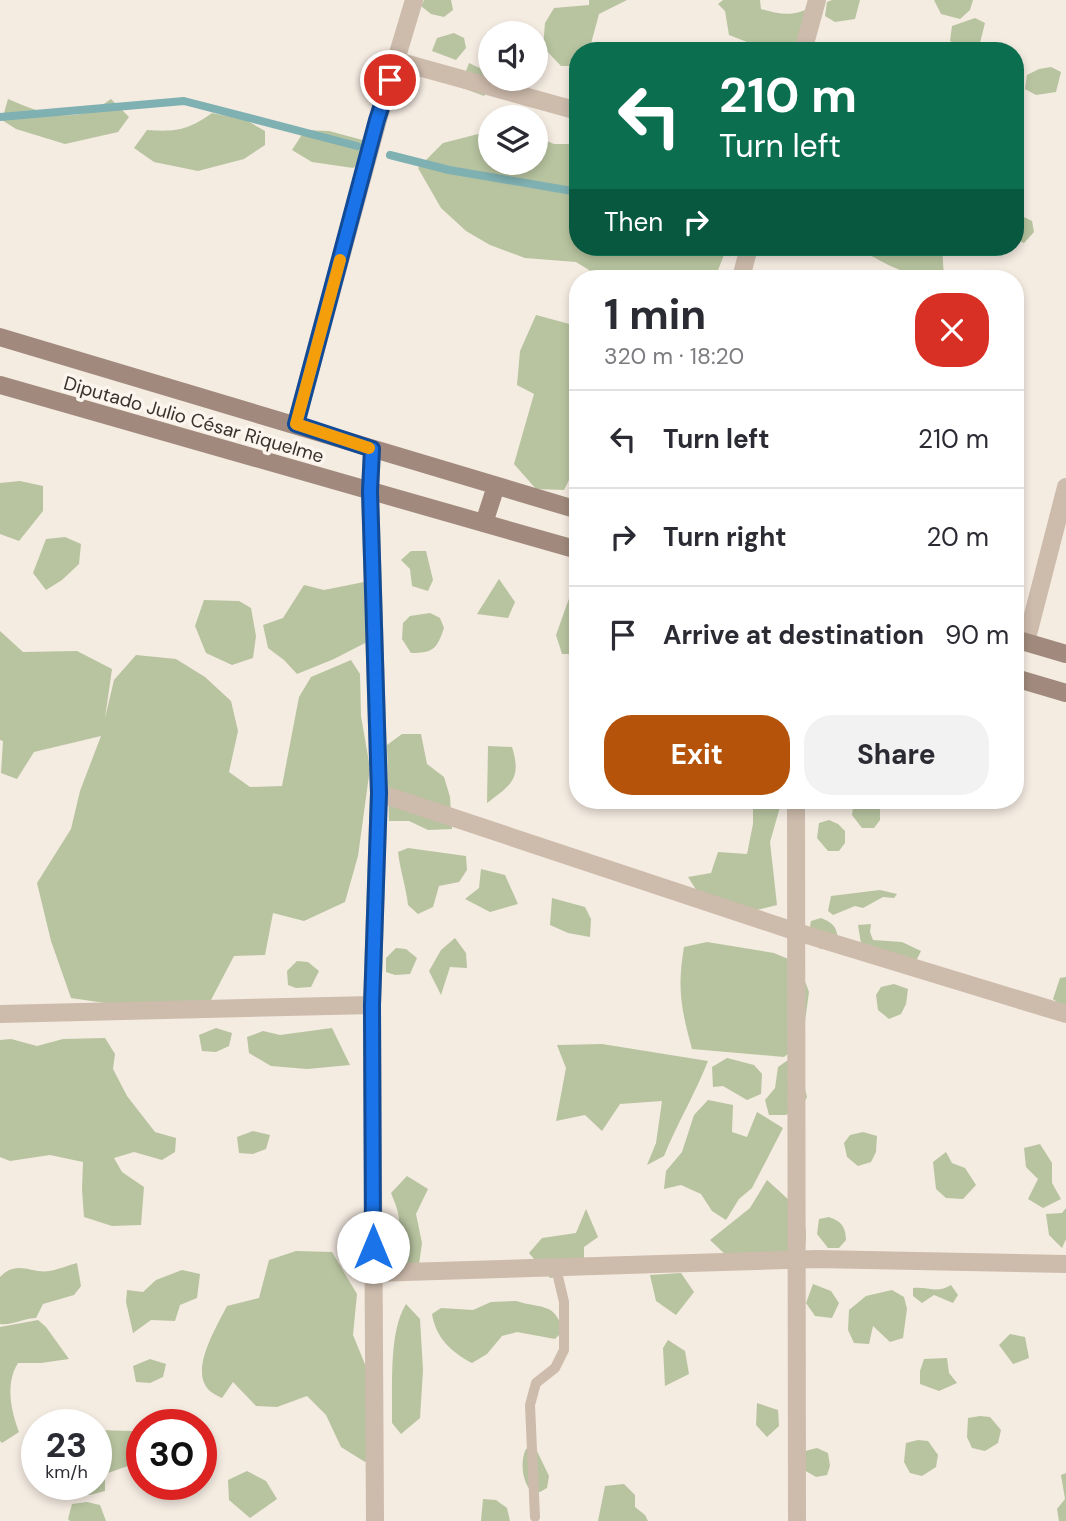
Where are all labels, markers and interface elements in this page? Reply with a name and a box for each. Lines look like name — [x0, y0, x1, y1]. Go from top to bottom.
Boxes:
map controls — [478, 21, 548, 175]
button: sound — [478, 21, 548, 91]
pin — [360, 50, 420, 110]
icon: arrive — [371, 61, 409, 99]
text: 210 m — [719, 63, 857, 127]
icon: left — [604, 70, 695, 161]
button: layers — [478, 105, 548, 175]
text: Turn left — [719, 125, 841, 167]
icon: right — [677, 203, 715, 241]
text: Then — [604, 205, 663, 239]
text: 1 min — [604, 287, 706, 342]
button: close — [915, 293, 989, 367]
text: 320 m · 18:20 — [604, 341, 744, 371]
street label: Diputado Julio César Riquelme — [61, 370, 327, 469]
icon: left — [604, 420, 642, 458]
text: Turn left — [663, 422, 770, 456]
text: 210 m — [918, 422, 989, 456]
icon: right — [604, 518, 642, 556]
text: Turn right — [663, 520, 787, 554]
text: 20 m — [926, 520, 989, 554]
icon: arrive — [604, 616, 642, 654]
text: Arrive at destination — [663, 618, 924, 652]
text: 90 m — [945, 618, 1009, 652]
button: Exit — [604, 715, 790, 795]
button: Share — [804, 715, 989, 795]
position arrow — [336, 1210, 410, 1284]
speed limit sign: 30 — [126, 1409, 217, 1500]
text: 23 — [46, 1422, 87, 1468]
text: km/h — [45, 1460, 88, 1484]

